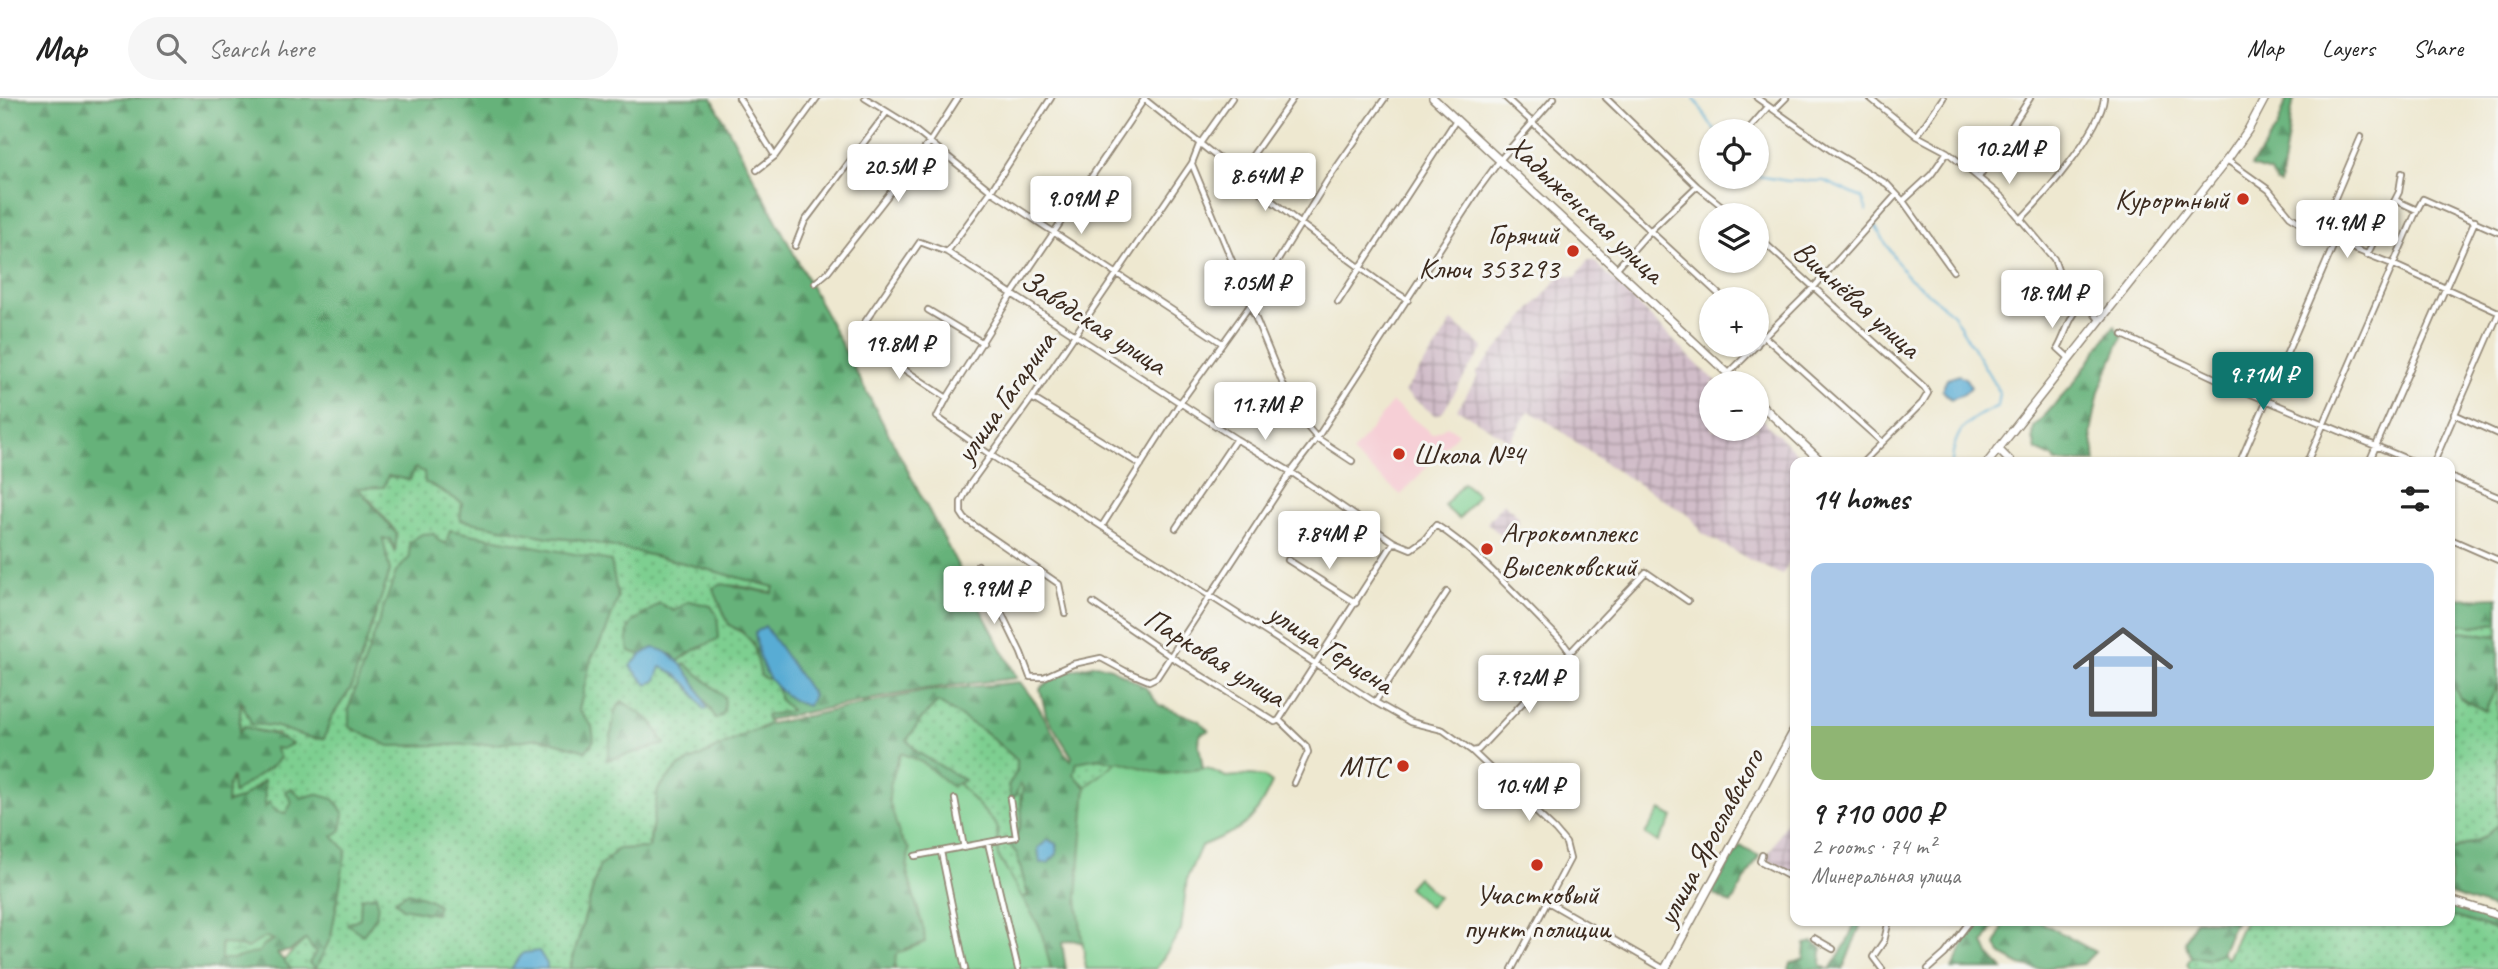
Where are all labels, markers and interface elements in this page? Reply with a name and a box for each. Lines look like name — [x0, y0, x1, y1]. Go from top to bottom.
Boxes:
search box — [128, 17, 618, 80]
text: Map — [35, 27, 86, 69]
icon: search — [152, 29, 190, 67]
text: Search here — [208, 32, 314, 65]
text: Map — [2247, 33, 2284, 63]
text: Layers — [2322, 33, 2375, 63]
text: Share — [2413, 33, 2463, 63]
map controls — [1699, 119, 1769, 441]
button: locate — [1699, 119, 1769, 189]
street label: Хадыженская улица — [1499, 126, 1675, 293]
pin: 10.2M ₽ — [1944, 126, 2074, 186]
text: 10.2M ₽ — [1974, 134, 2044, 163]
pin: 20.5M ₽ — [833, 144, 963, 204]
text: 20.5M ₽ — [863, 152, 933, 181]
pin: 8.64M ₽ — [1200, 153, 1330, 213]
text: 8.64M ₽ — [1230, 161, 1300, 190]
pin: 9.09M ₽ — [1016, 176, 1146, 236]
place label: Курортный — [2115, 180, 2230, 218]
text: 9.09M ₽ — [1046, 184, 1116, 213]
marker: Курортный — [2235, 191, 2251, 207]
pin: 14.9M ₽ — [2282, 200, 2412, 260]
button: layers — [1699, 203, 1769, 273]
text: 14.9M ₽ — [2312, 208, 2382, 237]
place label: Горячий Ключ 353293 — [1418, 215, 1561, 287]
street label: Вишнёвая улица — [1785, 232, 1930, 368]
marker: Горячий Ключ 353293 — [1565, 243, 1581, 259]
pin: 7.05M ₽ — [1190, 260, 1320, 320]
street label: Заводская улица — [1014, 261, 1176, 384]
text: 7.05M ₽ — [1220, 268, 1290, 297]
pin: 18.9M ₽ — [1987, 271, 2117, 330]
text: 18.9M ₽ — [2017, 278, 2087, 307]
button: + — [1699, 287, 1769, 357]
pin: 19.8M ₽ — [834, 322, 964, 381]
street label: улица Гагарина — [945, 322, 1065, 472]
text: 19.8M ₽ — [864, 329, 934, 358]
pin: 9.71M ₽ — [2198, 352, 2328, 412]
text: 9.71M ₽ — [2228, 360, 2298, 389]
button: − — [1699, 371, 1769, 441]
pin: 11.7M ₽ — [1200, 382, 1330, 442]
text: 11.7M ₽ — [1230, 390, 1300, 419]
place label: Школа №4 — [1413, 435, 1527, 473]
marker: Школа №4 — [1391, 446, 1407, 462]
text: 14 homes — [1811, 480, 1909, 518]
icon: filters — [2396, 480, 2434, 518]
pin: 7.84M ₽ — [1264, 512, 1394, 571]
place label: Агрокомплекс Выселковский — [1501, 513, 1639, 585]
text: 7.84M ₽ — [1294, 519, 1364, 548]
marker: Агрокомплекс Выселковский — [1479, 541, 1495, 557]
pin: 9.99M ₽ — [929, 566, 1059, 626]
text: 9.99M ₽ — [959, 574, 1029, 603]
street label: улица Герцена — [1259, 592, 1403, 704]
street label: Парковая улица — [1137, 599, 1294, 716]
icon: home — [2060, 609, 2186, 735]
pin: 7.92M ₽ — [1464, 656, 1594, 715]
text: 7.92M ₽ — [1494, 663, 1564, 692]
street label: улица Ярославского — [1647, 741, 1773, 934]
place label: МТС — [1339, 747, 1393, 785]
marker: МТС — [1395, 758, 1411, 774]
pin: 10.4M ₽ — [1464, 764, 1594, 823]
text: 10.4M ₽ — [1494, 771, 1564, 800]
text: 9 710 000 ₽ — [1811, 794, 1942, 832]
text: 2 rooms · 74 m² — [1811, 832, 1935, 861]
marker: Участковый пункт полиции — [1529, 857, 1545, 873]
text: Минеральная улица — [1811, 861, 1960, 890]
place label: Участковый пункт полиции — [1464, 875, 1612, 947]

